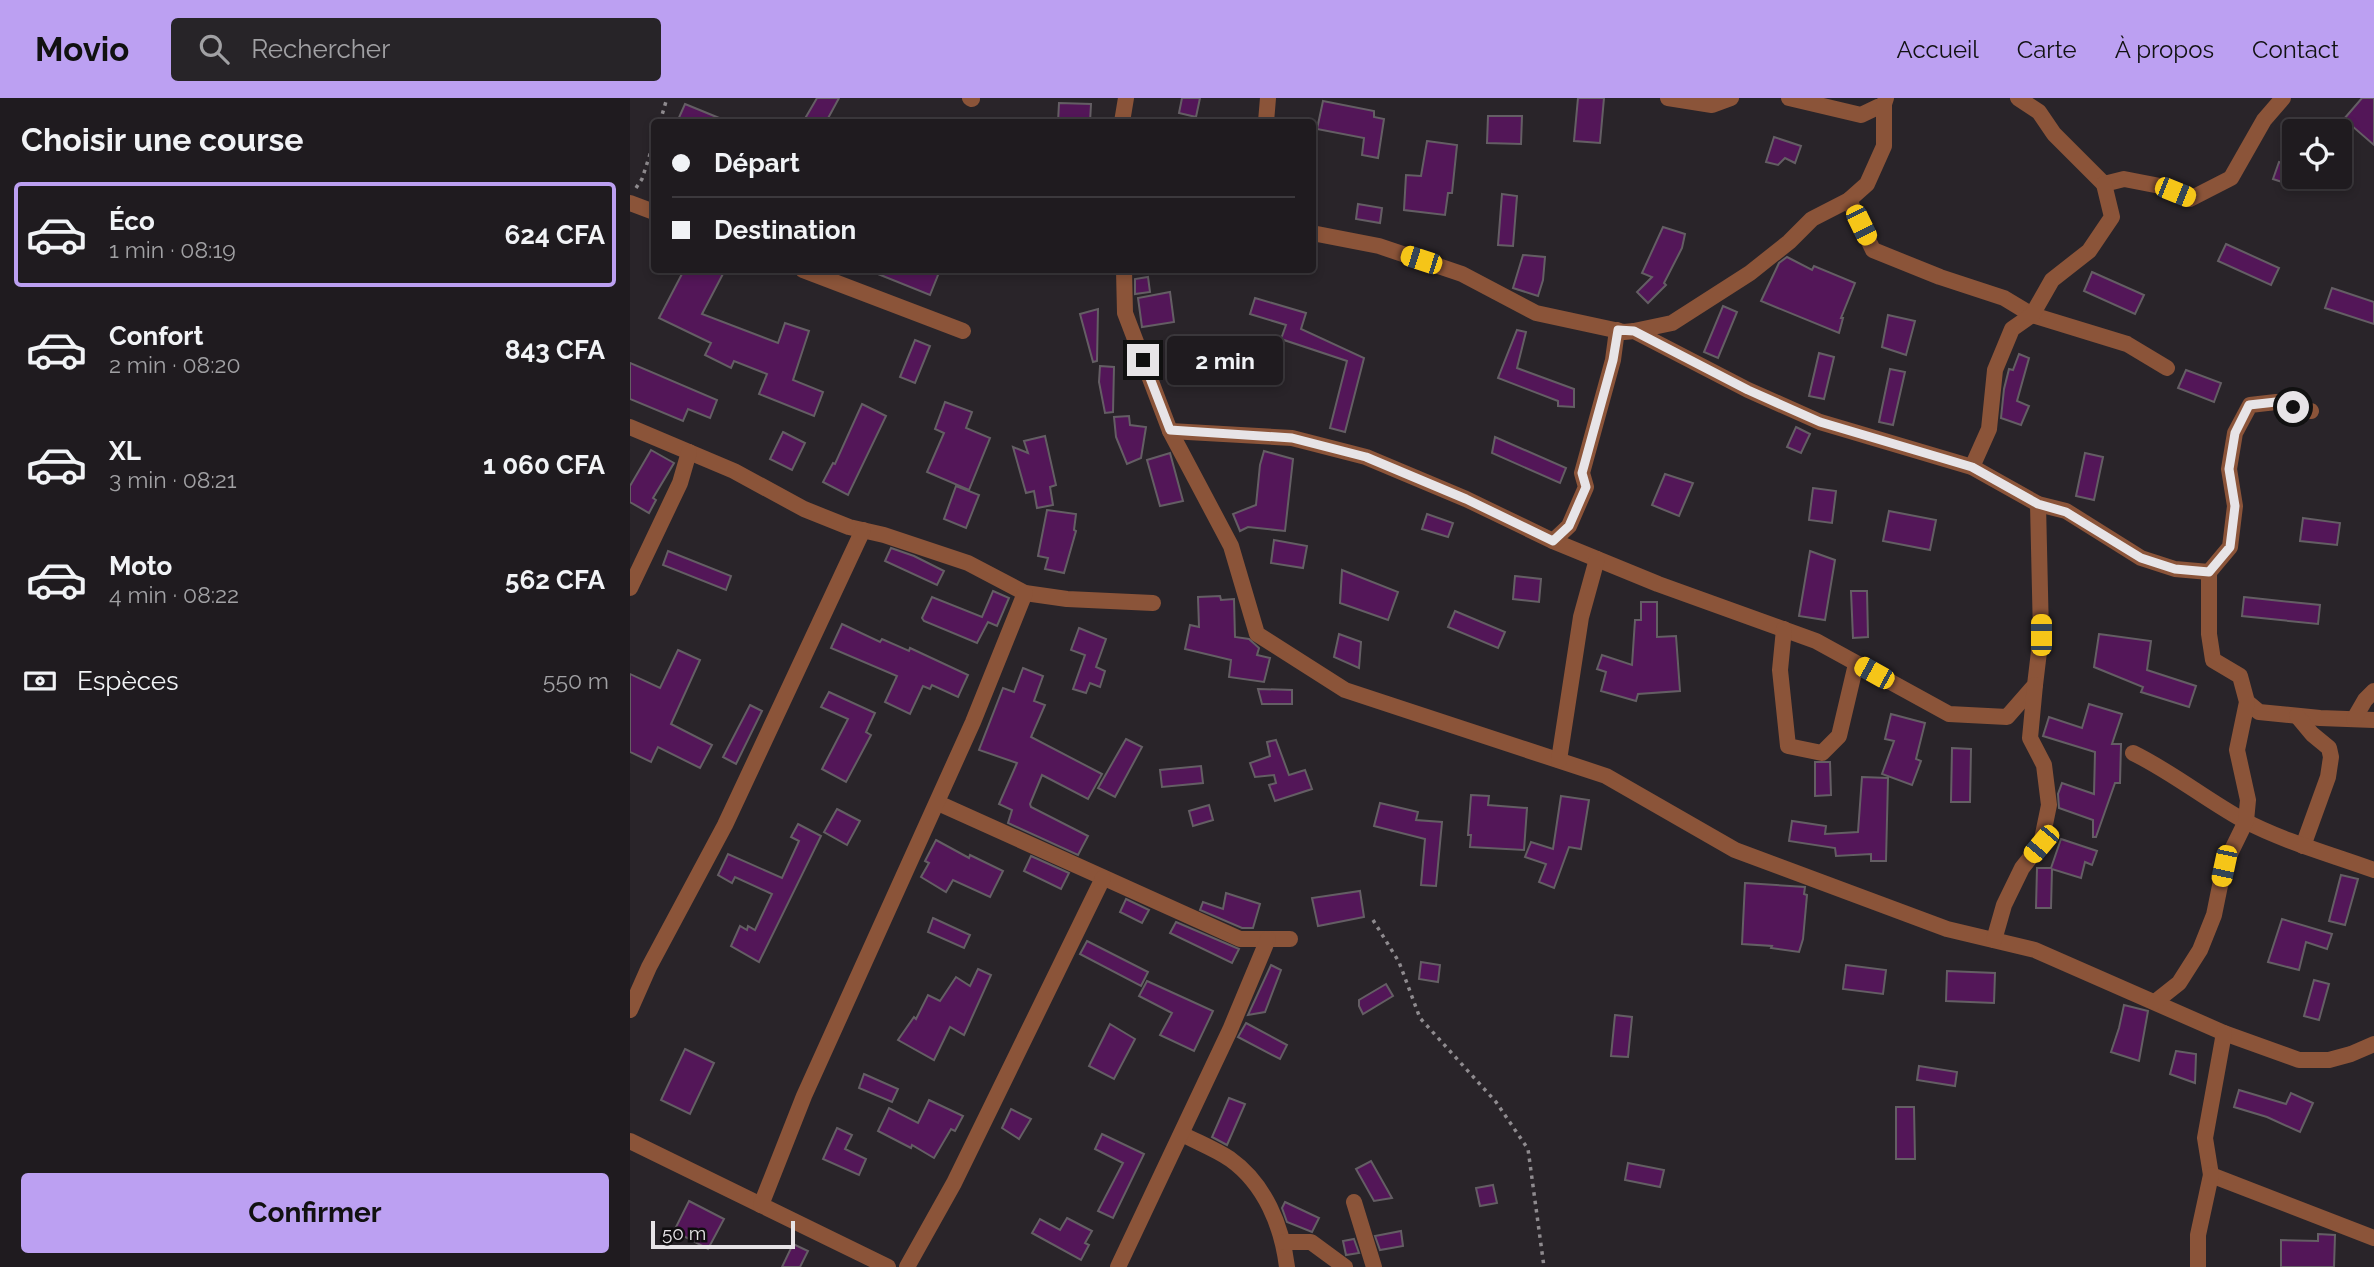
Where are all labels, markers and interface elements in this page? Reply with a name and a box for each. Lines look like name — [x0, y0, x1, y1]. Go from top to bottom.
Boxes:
search box — [171, 18, 661, 81]
text: Movio — [35, 30, 129, 69]
icon: search — [195, 30, 233, 68]
text: Rechercher — [251, 34, 390, 64]
text: Accueil — [1897, 35, 1979, 64]
text: Carte — [2017, 35, 2077, 64]
text: À propos — [2115, 35, 2214, 64]
text: Contact — [2252, 35, 2339, 64]
map controls — [2282, 119, 2352, 189]
button: locate — [2282, 119, 2352, 189]
text: Choisir une course — [21, 121, 304, 158]
text: Départ — [714, 148, 800, 178]
car — [2152, 174, 2199, 210]
car — [1843, 202, 1880, 248]
icon: car — [25, 203, 88, 266]
text: Éco — [109, 206, 155, 236]
text: Destination — [714, 215, 856, 245]
text: 624 CFA — [505, 220, 605, 250]
text: 1 min · 08:19 — [109, 236, 236, 263]
car — [1398, 244, 1445, 276]
icon: car — [25, 318, 88, 381]
text: Confort — [109, 321, 203, 351]
text: 843 CFA — [505, 335, 605, 365]
callout: 2 min — [1168, 336, 1283, 384]
route end — [1127, 344, 1159, 376]
text: 2 min — [1195, 347, 1255, 374]
text: 2 min · 08:20 — [109, 351, 241, 378]
route start — [2277, 391, 2309, 423]
icon: car — [25, 433, 88, 496]
text: XL — [109, 436, 141, 466]
text: 1 060 CFA — [483, 450, 605, 480]
text: 3 min · 08:21 — [109, 466, 237, 493]
icon: car — [25, 548, 88, 611]
text: Moto — [109, 551, 172, 581]
text: 562 CFA — [505, 565, 605, 595]
text: 4 min · 08:22 — [109, 581, 239, 608]
car — [2031, 614, 2052, 656]
car — [1851, 654, 1898, 692]
icon: cash — [21, 662, 59, 700]
text: Espèces — [77, 666, 179, 696]
text: 550 m — [543, 667, 609, 694]
car — [2020, 821, 2063, 867]
car — [2210, 843, 2239, 889]
button: Confirmer — [21, 1173, 609, 1253]
scale bar — [651, 1218, 794, 1250]
text: 50 m — [662, 1222, 706, 1244]

